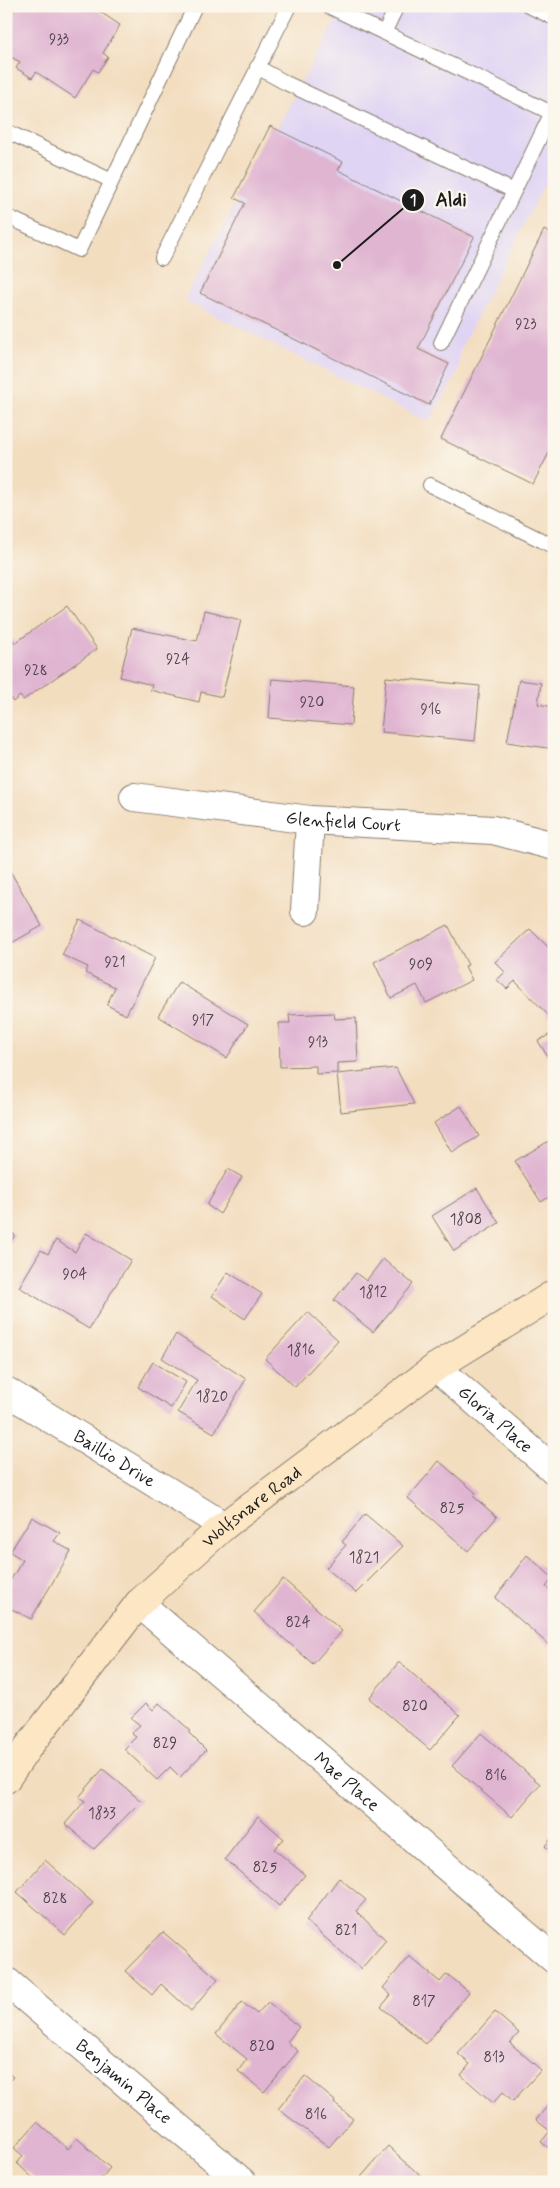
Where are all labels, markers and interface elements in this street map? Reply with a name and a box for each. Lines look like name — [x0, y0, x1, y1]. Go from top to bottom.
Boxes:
house number: 933 — [49, 30, 69, 50]
callout: Aldi — [400, 183, 476, 217]
text: Aldi — [435, 188, 467, 213]
text: 1 — [410, 191, 416, 211]
house number: 923 — [515, 315, 537, 335]
house number: 924 — [166, 650, 190, 670]
house number: 928 — [24, 661, 48, 681]
house number: 920 — [300, 693, 324, 713]
house number: 916 — [421, 700, 441, 720]
street label: Glenfield Court — [284, 806, 402, 838]
house number: 921 — [104, 953, 126, 973]
house number: 909 — [409, 955, 433, 975]
house number: 917 — [192, 1011, 214, 1031]
house number: 913 — [308, 1033, 328, 1053]
house number: 1808 — [450, 1210, 482, 1230]
house number: 904 — [63, 1265, 88, 1285]
house number: 1812 — [359, 1283, 387, 1303]
house number: 1816 — [287, 1341, 316, 1361]
street label: Gloria Place — [452, 1380, 537, 1459]
house number: 1820 — [196, 1387, 228, 1407]
street label: Baillio Drive — [69, 1425, 160, 1494]
street label: Wolfsnare Road — [197, 1461, 307, 1553]
house number: 825 — [440, 1499, 464, 1519]
house number: 1821 — [349, 1548, 379, 1568]
house number: 824 — [285, 1613, 311, 1633]
house number: 820 — [402, 1697, 428, 1717]
house number: 829 — [153, 1734, 177, 1754]
street label: Mae Place — [308, 1747, 385, 1817]
house number: 816 — [485, 1766, 507, 1786]
house number: 1833 — [88, 1804, 116, 1824]
house number: 825 — [253, 1858, 277, 1878]
house number: 828 — [43, 1889, 67, 1909]
house number: 821 — [335, 1921, 357, 1941]
house number: 817 — [412, 1992, 436, 2012]
street label: Benjamin Place — [70, 2034, 177, 2130]
house number: 820 — [249, 2037, 275, 2057]
house number: 813 — [483, 2048, 505, 2068]
house number: 816 — [305, 2105, 327, 2125]

